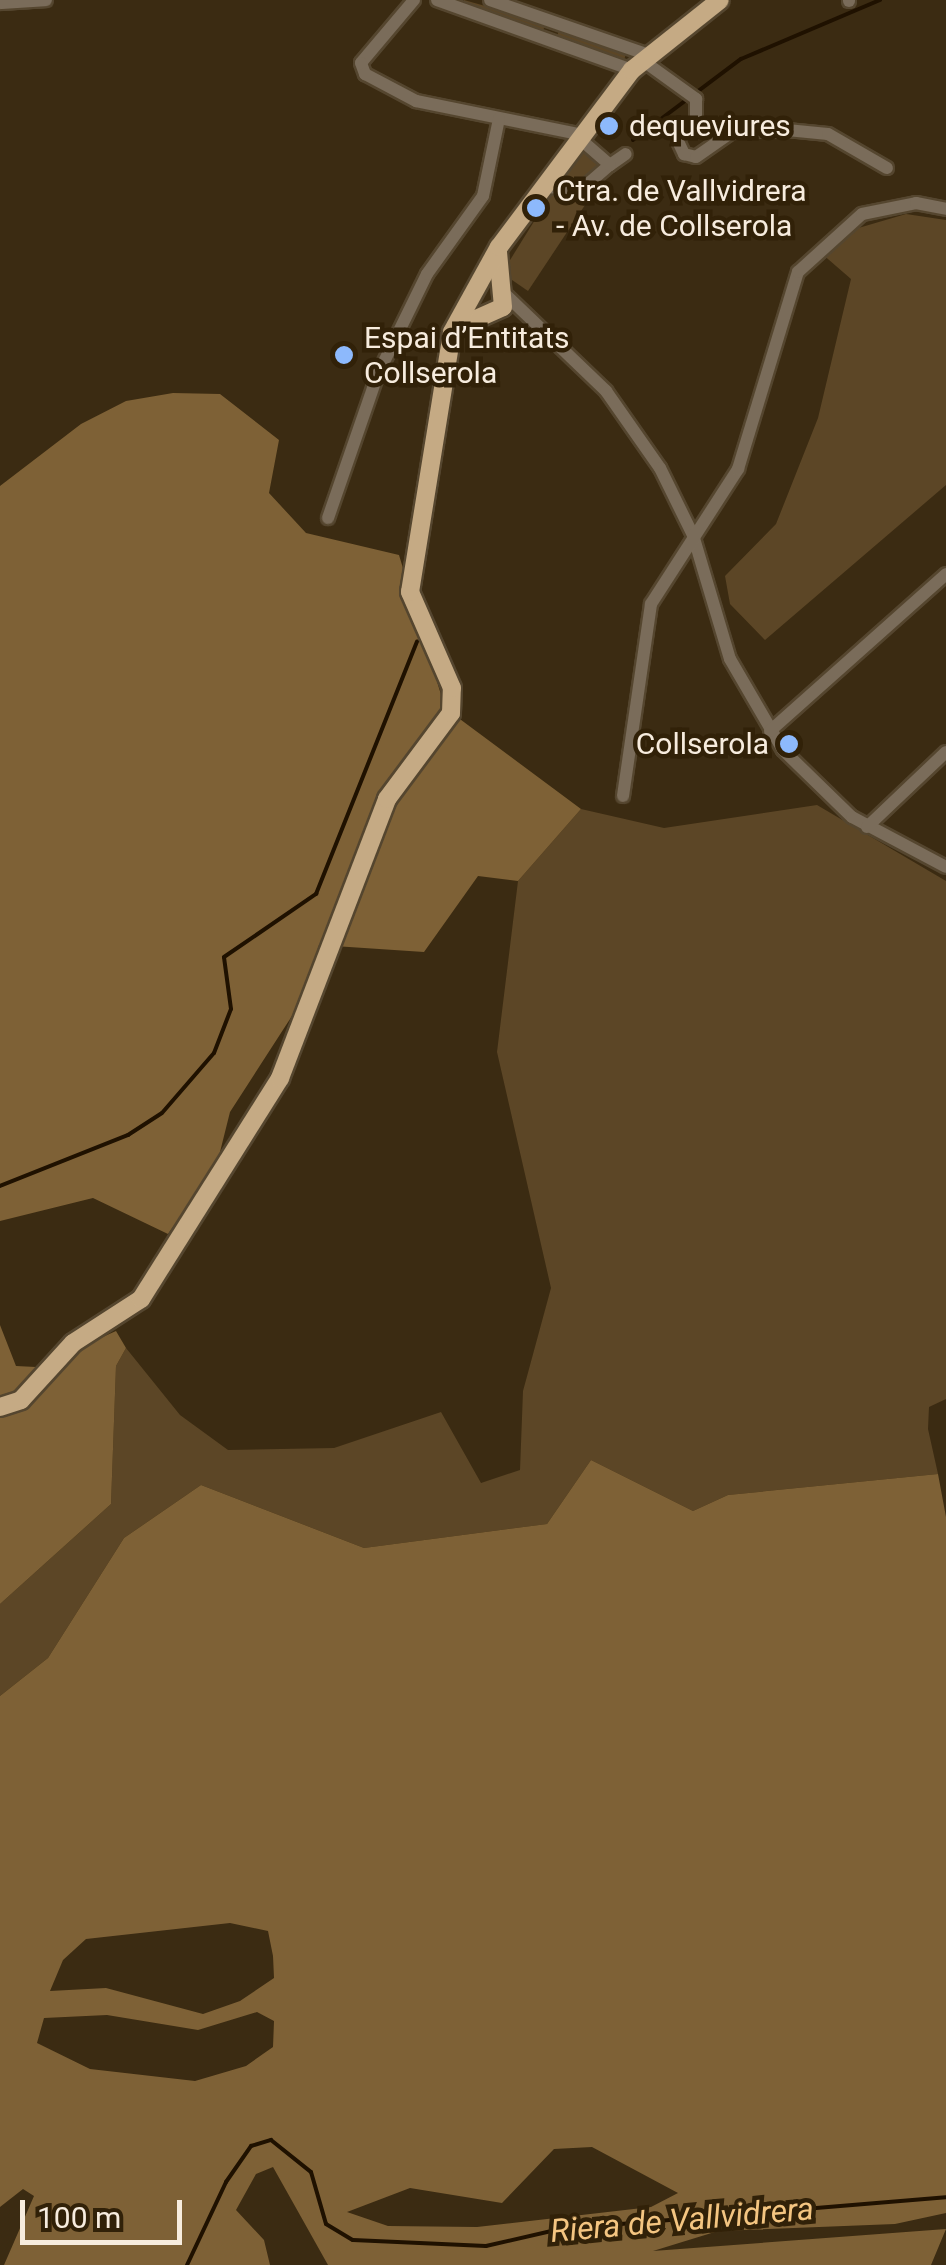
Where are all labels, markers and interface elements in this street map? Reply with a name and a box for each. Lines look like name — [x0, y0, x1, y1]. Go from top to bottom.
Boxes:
place label: dequeviures — [629, 108, 791, 144]
marker: dequeviures — [598, 115, 620, 137]
place label: Ctra. de Vallvidrera - Av. de Collserola — [556, 173, 807, 244]
marker: Ctra. de Vallvidrera - Av. de Collserola — [525, 197, 547, 219]
place label: Espai d’Entitats Collserola — [364, 320, 570, 390]
marker: Espai d’Entitats Collserola — [333, 344, 355, 366]
place label: Collserola — [636, 726, 769, 762]
marker: Collserola — [778, 733, 800, 755]
scale bar — [25, 2180, 188, 2242]
water label: Riera de Vallvidrera — [549, 2189, 815, 2251]
text: 100 m — [37, 2200, 121, 2235]

